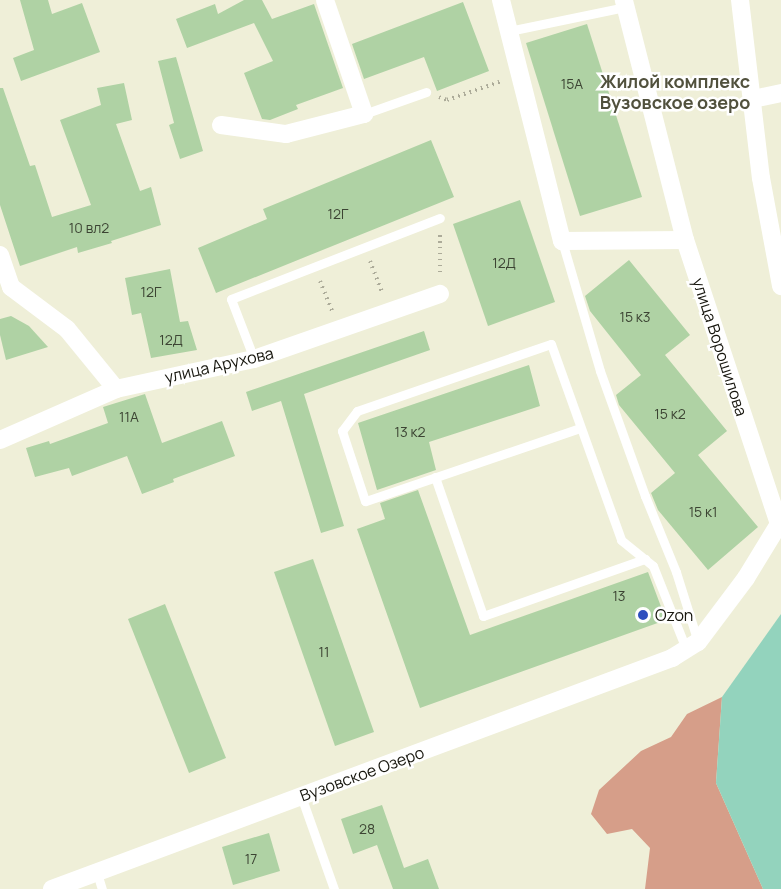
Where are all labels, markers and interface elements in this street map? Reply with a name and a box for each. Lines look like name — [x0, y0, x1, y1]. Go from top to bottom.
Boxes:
district label: Жилой комплекс Вузовское озеро — [600, 71, 750, 113]
house number: 15А — [561, 76, 583, 92]
house number: 12Г — [328, 206, 348, 222]
house number: 10 вл2 — [69, 220, 109, 236]
house number: 12Д — [492, 255, 516, 271]
street label: улица Ворошилова — [689, 276, 751, 418]
house number: 12Г — [141, 284, 161, 300]
house number: 15 к3 — [619, 309, 651, 325]
house number: 12Д — [159, 332, 183, 348]
street label: улица Арухова — [163, 343, 275, 387]
house number: 15 к2 — [654, 406, 686, 422]
house number: 11А — [119, 409, 139, 425]
house number: 13 к2 — [395, 424, 425, 440]
house number: 15 к1 — [689, 504, 717, 520]
house number: 13 — [612, 588, 626, 604]
place label: Ozon — [655, 605, 693, 625]
marker: Ozon — [636, 608, 650, 622]
house number: 11 — [319, 644, 329, 660]
street label: Вузовское Озеро — [297, 743, 427, 805]
house number: 28 — [359, 821, 375, 837]
house number: 17 — [245, 851, 257, 867]

